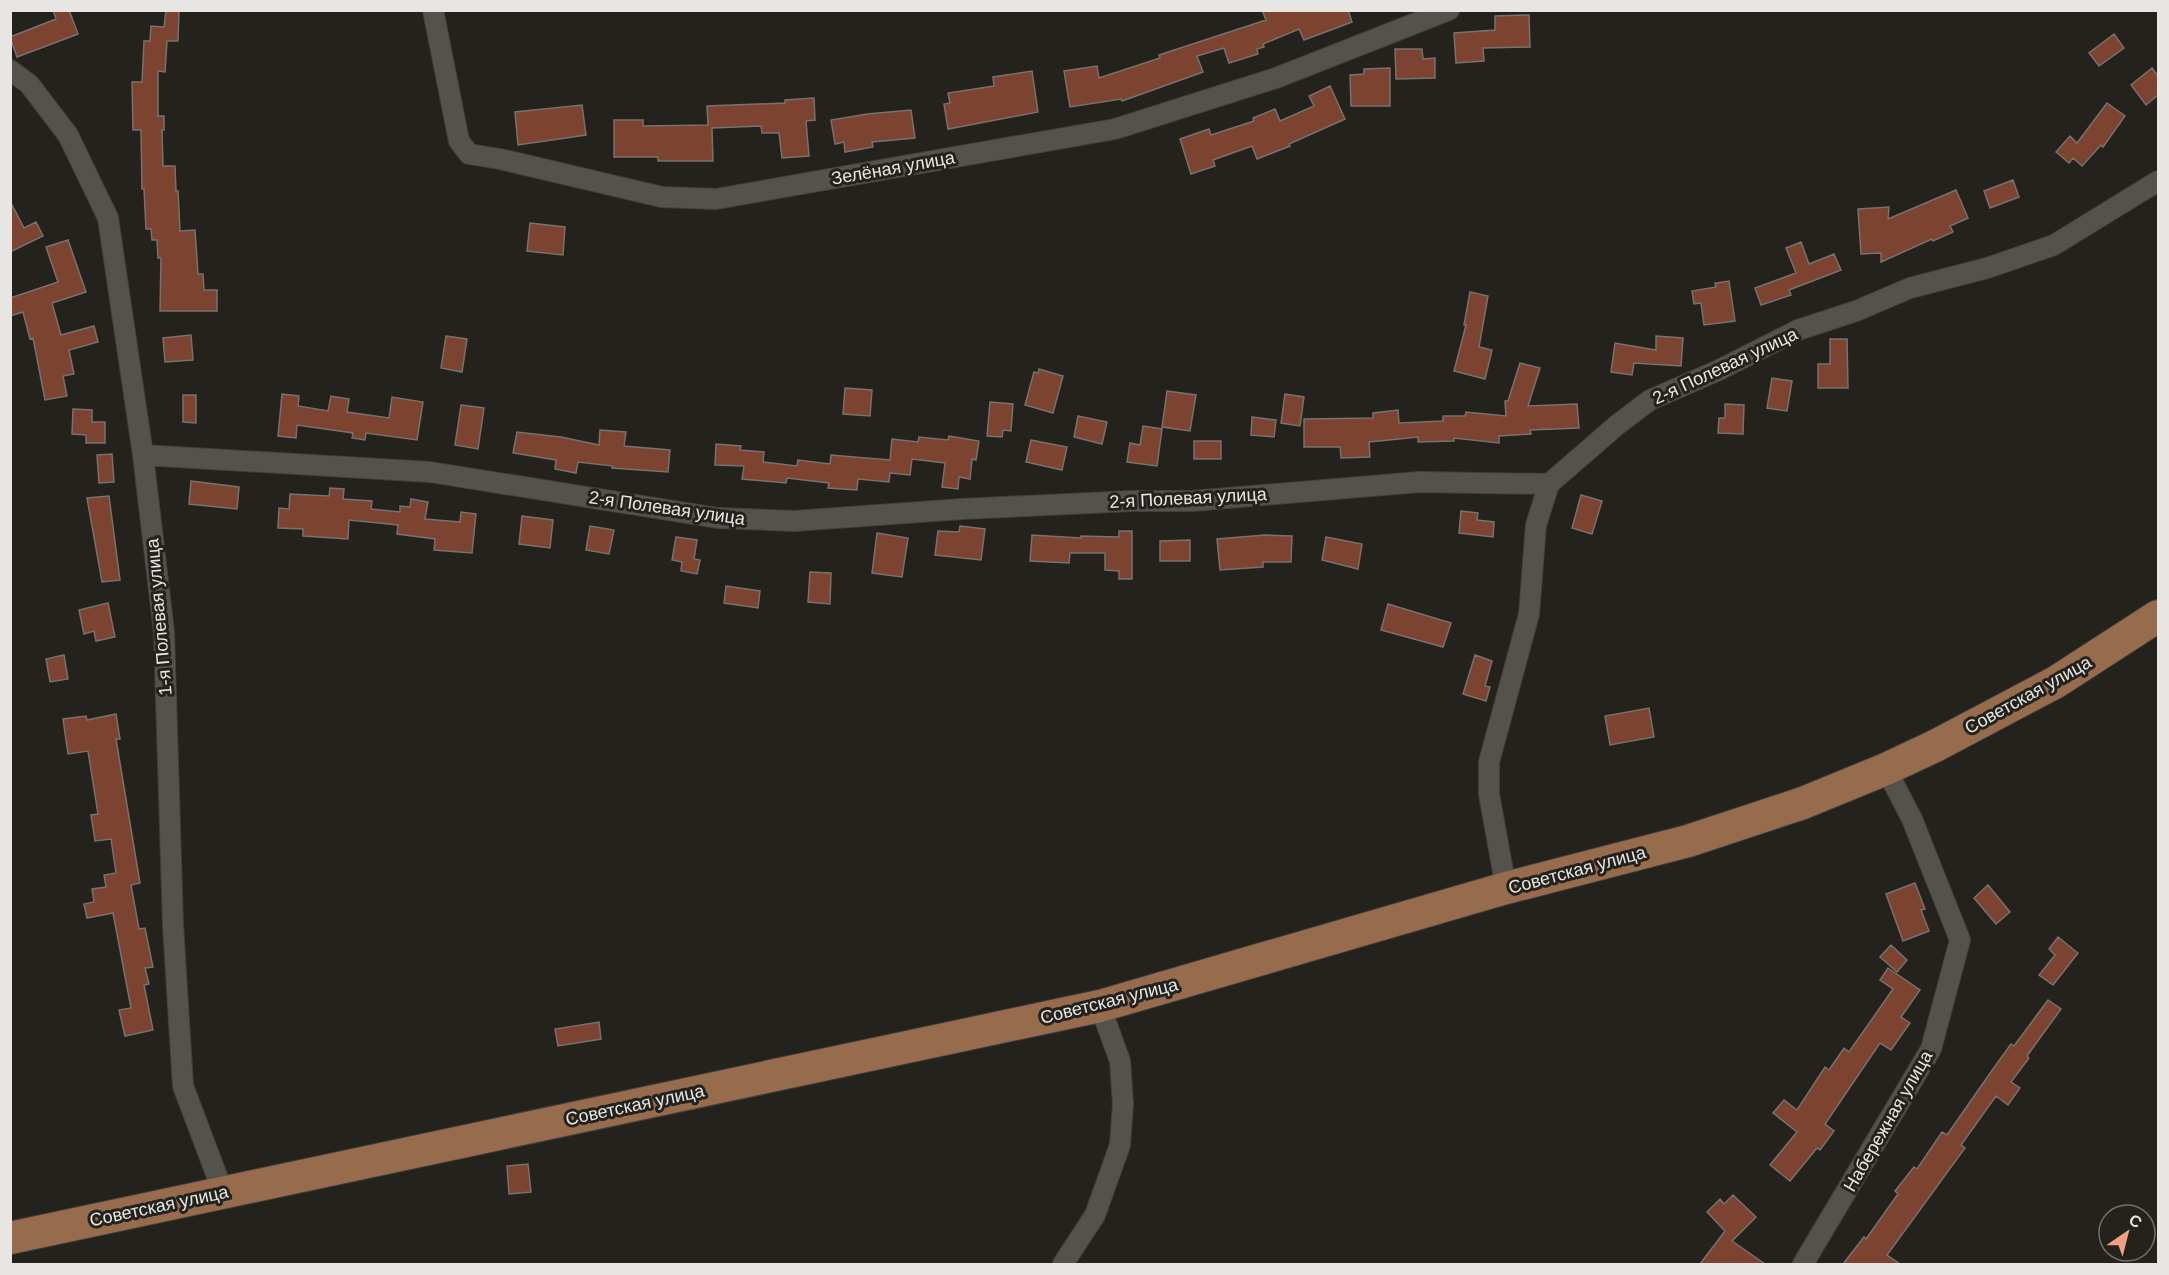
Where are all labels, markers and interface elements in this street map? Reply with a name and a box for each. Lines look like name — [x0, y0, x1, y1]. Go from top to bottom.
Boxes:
street label: Зелёная улица — [830, 147, 957, 189]
street label: 2-я Полевая улица — [1649, 323, 1801, 408]
street label: 2-я Полевая улица — [1109, 484, 1268, 512]
street label: 2-я Полевая улица — [588, 487, 747, 529]
street label: 1-я Полевая улица — [142, 537, 176, 696]
street label: Советская улица — [1961, 652, 2096, 738]
street label: Советская улица — [1506, 842, 1649, 898]
street label: Советская улица — [1038, 974, 1181, 1028]
street label: Набережная улица — [1840, 1046, 1937, 1195]
street label: Советская улица — [564, 1080, 707, 1129]
street label: Советская улица — [88, 1181, 231, 1230]
north arrow — [2097, 1203, 2157, 1263]
text: С — [2126, 1211, 2145, 1232]

